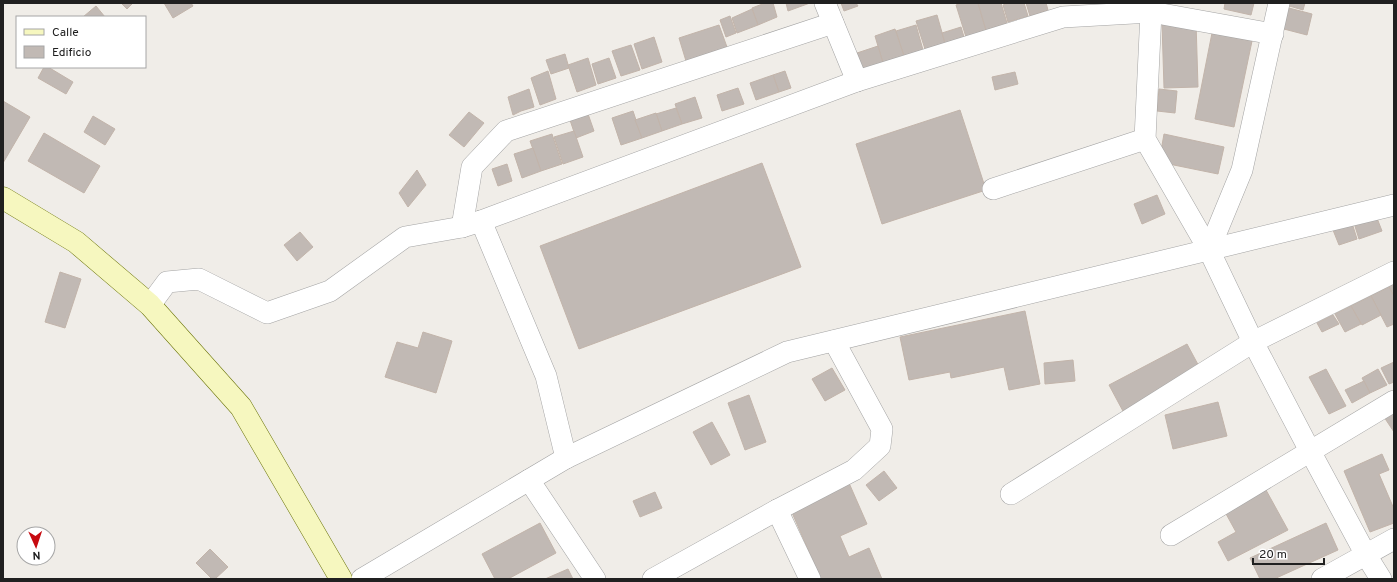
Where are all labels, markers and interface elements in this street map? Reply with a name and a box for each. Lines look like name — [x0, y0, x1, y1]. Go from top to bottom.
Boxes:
legend — [16, 16, 146, 68]
text: Calle — [52, 25, 79, 41]
text: Edificio — [52, 45, 92, 61]
north arrow — [16, 526, 56, 566]
scale bar — [1253, 540, 1324, 566]
text: 20 m — [1259, 547, 1287, 563]
text: N — [32, 548, 41, 562]

